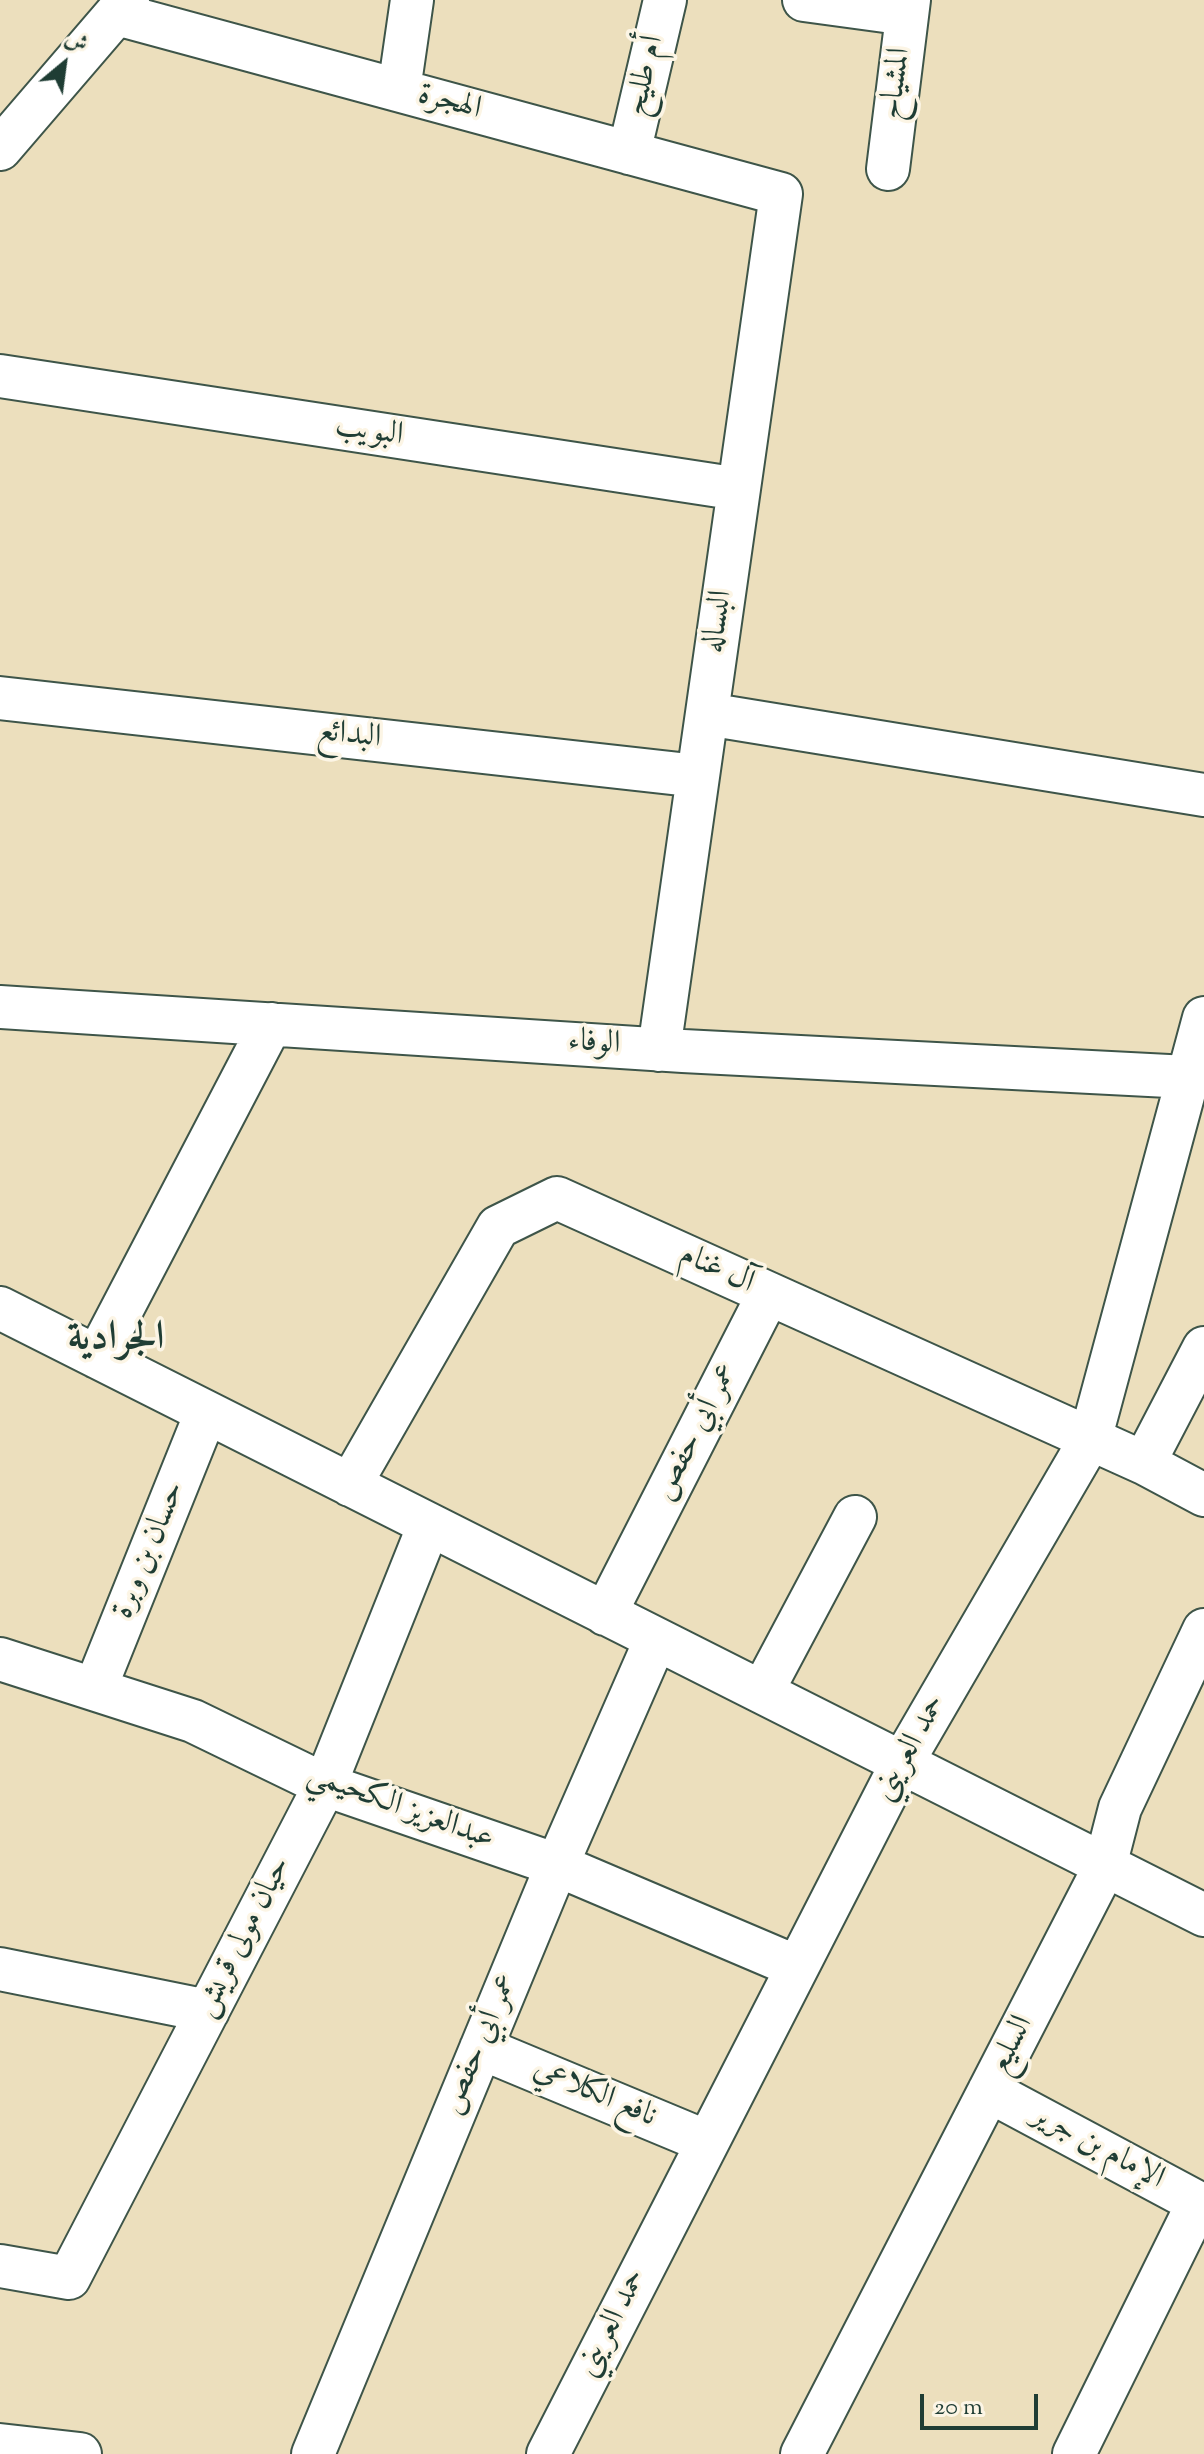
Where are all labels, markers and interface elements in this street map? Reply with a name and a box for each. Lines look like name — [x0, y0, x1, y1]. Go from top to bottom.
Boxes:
north arrow — [24, 24, 104, 104]
text: ش — [58, 24, 93, 62]
street label: أم طليح — [619, 32, 675, 120]
street label: المشياح — [875, 46, 921, 122]
street label: الهجرة — [413, 77, 485, 131]
street label: البويب — [332, 409, 406, 457]
street label: البساله — [697, 588, 743, 656]
street label: البدائع — [315, 715, 383, 759]
street label: الوفاء — [566, 1024, 622, 1066]
street label: آل غنام — [673, 1238, 759, 1304]
district label: الجرادية — [67, 1317, 165, 1365]
street label: عمر أبي حفص — [647, 1358, 749, 1508]
street label: حسان بن وبرة — [106, 1477, 196, 1625]
street label: حمد العريني — [867, 1689, 957, 1809]
street label: عبدالعزيز الكحيمي — [301, 1757, 499, 1861]
street label: حيان مولى قريش — [188, 1851, 302, 2025]
street label: عمر أبي حفص — [435, 1969, 529, 2121]
street label: السليع — [982, 2010, 1044, 2082]
street label: نافع الكلاعي — [526, 2052, 662, 2138]
street label: الإمام بن جرير — [1024, 2098, 1170, 2200]
street label: حمد العريني — [571, 2264, 657, 2384]
scale bar — [924, 2378, 1042, 2428]
text: 20 m — [934, 2391, 983, 2425]

